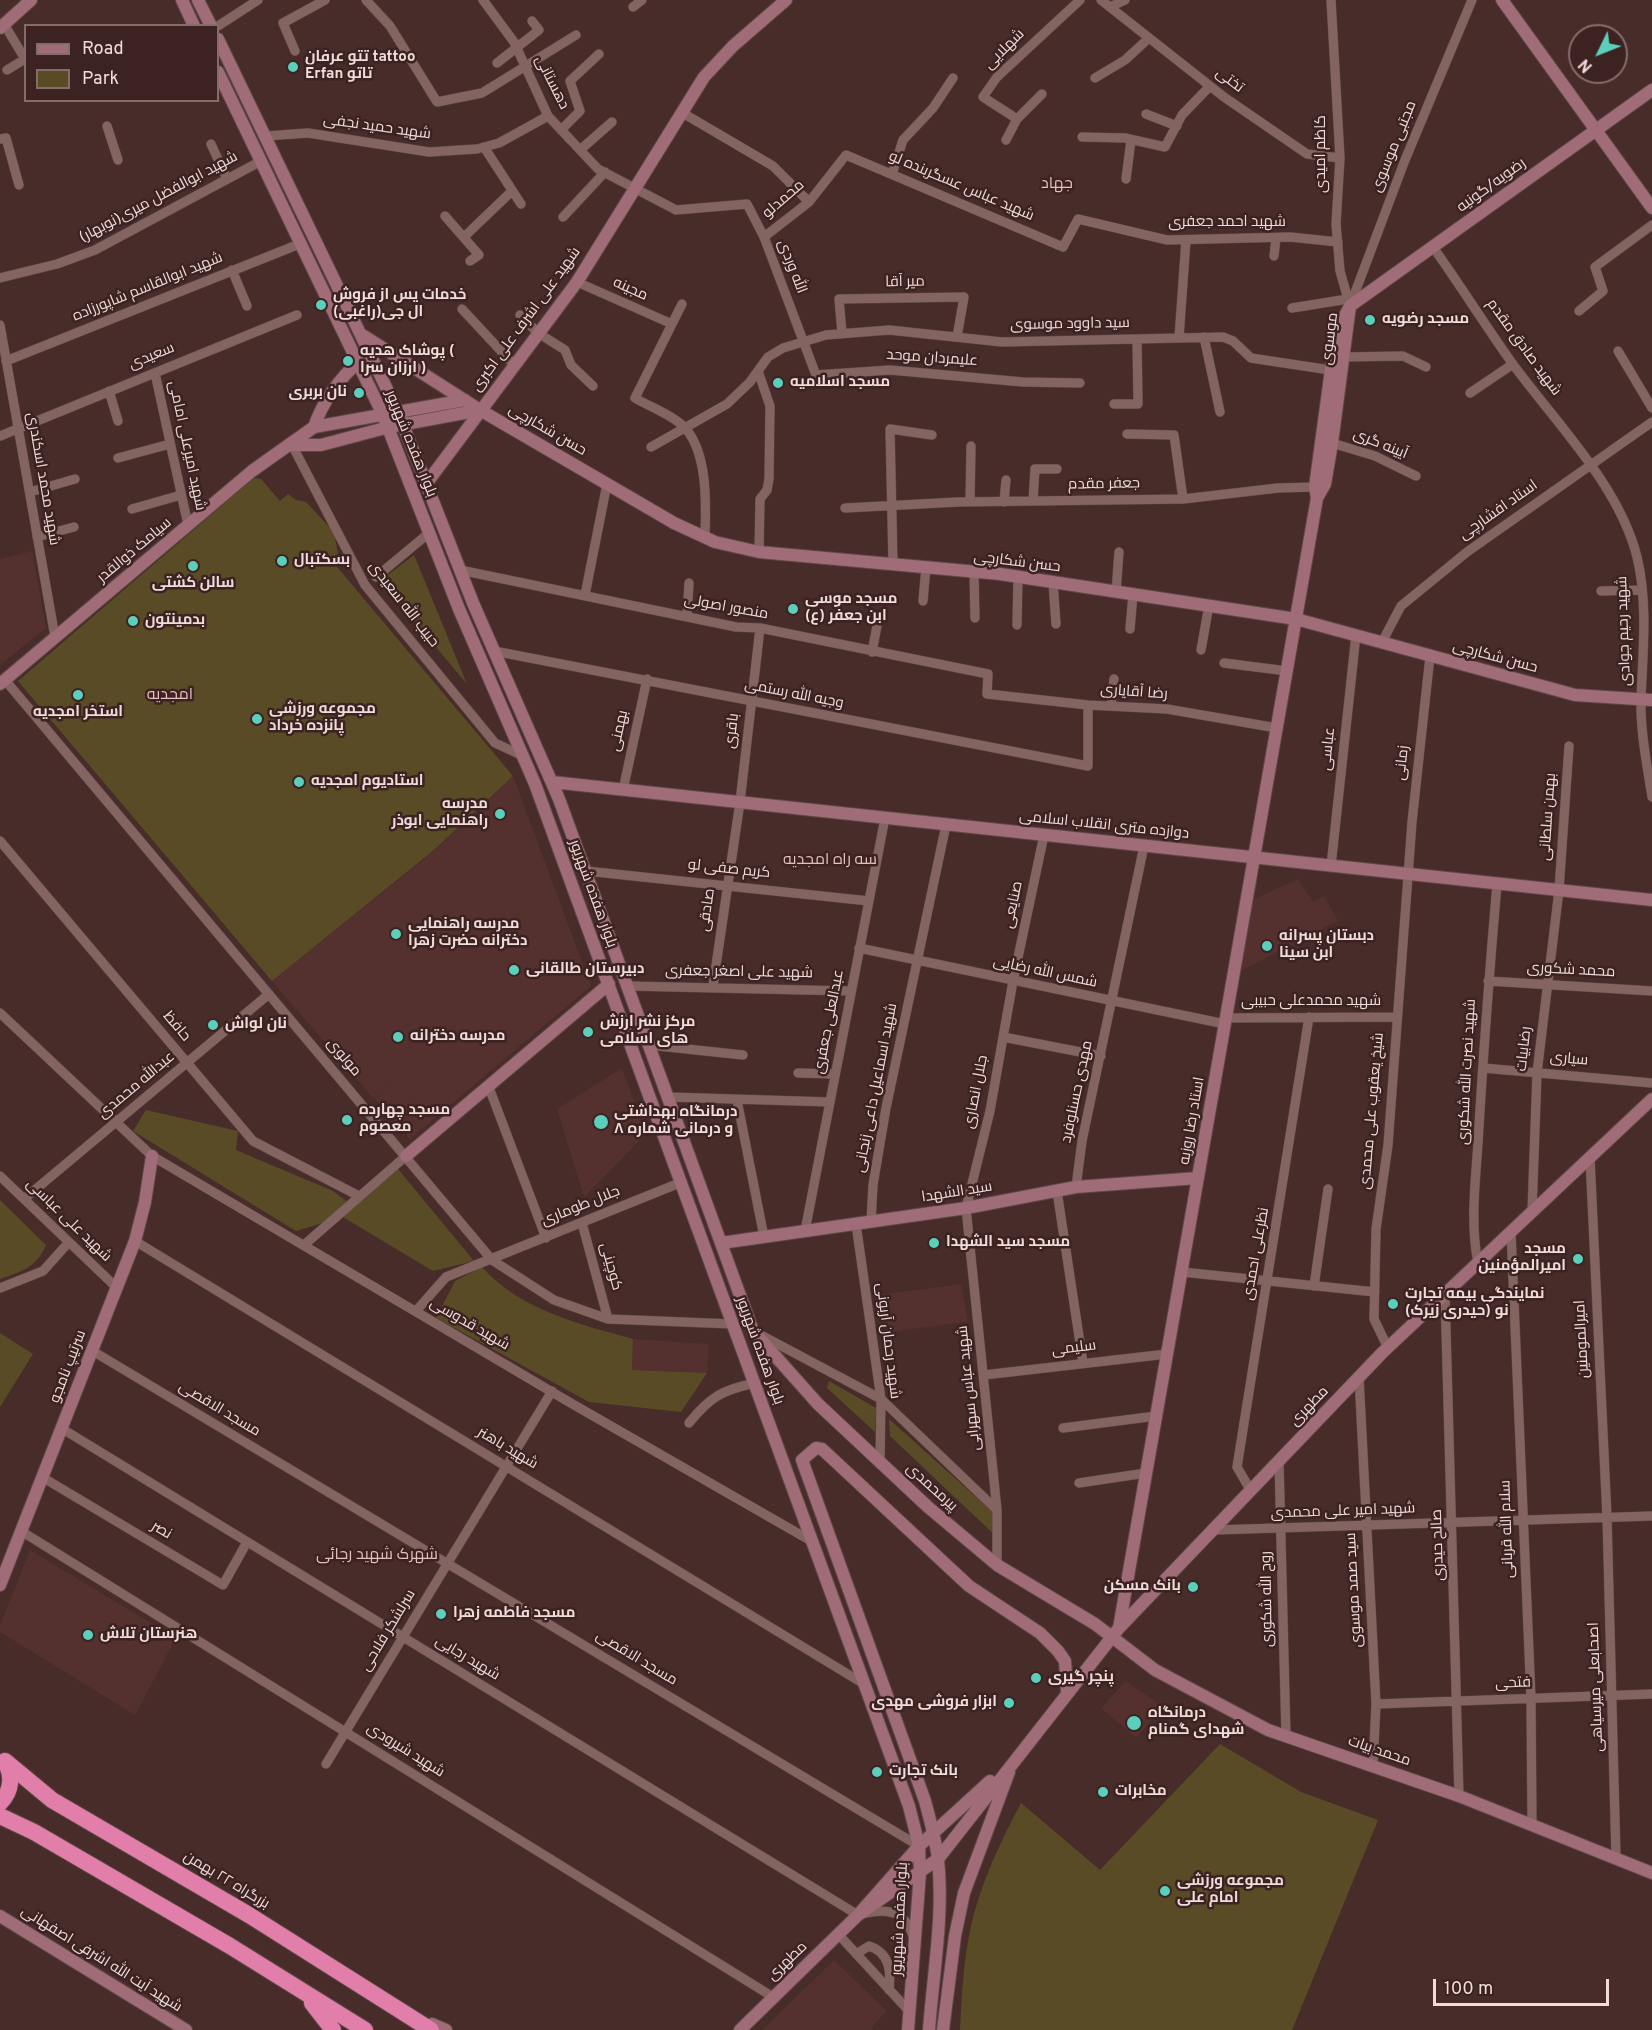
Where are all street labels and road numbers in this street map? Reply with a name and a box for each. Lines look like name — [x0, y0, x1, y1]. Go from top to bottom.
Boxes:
street label: شهلایی — [981, 26, 1029, 74]
street label: دهستانی — [530, 53, 572, 113]
street label: تختی — [1211, 65, 1247, 97]
street label: مجتبی موسوی — [1368, 99, 1422, 195]
street label: شهید حمید نجفی — [322, 112, 432, 144]
street label: کاظم امیدی — [1313, 115, 1331, 193]
street label: شهید عباس عسگربنده لو — [886, 148, 1036, 226]
street label: شهید ابوالفضل میری(نوبهار) — [77, 149, 241, 247]
street label: رضویه/گونیه — [1454, 155, 1530, 217]
street label: محمدلو — [759, 177, 809, 223]
street label: شهید احمد جعفری — [1168, 214, 1286, 232]
street label: الله وردی — [773, 238, 809, 296]
street label: شهید علی اشرف علی اکبری — [469, 244, 585, 396]
street label: شهید ابوالقاسم شاپورزاده — [70, 250, 226, 326]
street label: مجینه — [610, 274, 650, 306]
street label: میر آقا — [885, 274, 925, 292]
street label: شهید صادق مقدم — [1482, 296, 1564, 400]
street label: موسوی — [1319, 312, 1343, 366]
street label: سید داوود موسوی — [1010, 315, 1130, 335]
street label: سعیدی — [126, 340, 178, 374]
street label: علیمردان موحد — [886, 347, 978, 371]
street label: شهید امیرعلی امامی — [163, 380, 209, 512]
street label: بلوار هفده شهریور — [380, 388, 440, 500]
street label: حسن شکارچی — [505, 401, 589, 461]
street label: شهید محمد اسکندری — [21, 411, 63, 547]
street label: آیینه گری — [1350, 426, 1410, 464]
street label: جعفر مقدم — [1068, 475, 1140, 495]
street label: استاد افشارچی — [1456, 477, 1542, 545]
street label: سیامک ذوالقدر — [94, 515, 176, 587]
street label: حسن شکارچی — [973, 549, 1061, 577]
street label: حبیب الله سعیدی — [364, 558, 442, 652]
street label: شهید رحیم جوادی — [1614, 576, 1636, 686]
street label: منصور اصولی — [682, 592, 770, 624]
street label: حسن شکارچی — [1451, 638, 1539, 678]
street label: وجیه الله رستمی — [743, 677, 845, 713]
street label: رضا آقایاری — [1100, 682, 1168, 704]
street label: بهمنی — [607, 709, 633, 753]
street label: باقری — [722, 712, 744, 750]
street label: عباسی — [1318, 726, 1340, 772]
street label: زمانی — [1392, 745, 1414, 781]
street label: بهمن سلطانی — [1537, 772, 1561, 862]
street label: دوازده متری انقلاب اسلامی — [1018, 808, 1190, 844]
street label: بلوار هفده شهریور — [564, 837, 620, 951]
street label: کریم صفی لو — [687, 857, 771, 883]
street label: صنایعی — [1000, 880, 1028, 930]
street label: صادقی — [696, 887, 720, 933]
street label: شمس الله رضایی — [991, 953, 1099, 993]
street label: محمد شکوری — [1526, 960, 1616, 982]
street label: شهید علی اصغر جعفری — [665, 963, 813, 983]
street label: عبدالعلی جعفری — [811, 968, 849, 1076]
street label: شهید محمدعلی حبیبی — [1241, 993, 1381, 1011]
street label: شهید نصرت الله شکوری — [1455, 999, 1481, 1145]
street label: شهید اسماعیل داعی زنجانی — [852, 1002, 902, 1174]
street label: حافظ — [158, 1008, 194, 1046]
street label: رضابیات — [1514, 1026, 1536, 1072]
street label: شیخ یعقوب علی محمدی — [1357, 1032, 1389, 1190]
street label: مولوی — [322, 1035, 364, 1081]
street label: مهدی حسنلوفرد — [1058, 1039, 1098, 1145]
street label: عبدالله محمدی — [95, 1049, 179, 1123]
street label: سیاری — [1549, 1049, 1589, 1071]
street label: جلال انصاری — [961, 1054, 993, 1130]
street label: استاد رضا روزبه — [1176, 1076, 1210, 1166]
street label: شهید علی عباسی — [21, 1176, 115, 1266]
street label: سید الشهدا — [920, 1179, 994, 1207]
street label: جلال طوماری — [539, 1183, 623, 1231]
street label: نظرعلی احمدی — [1240, 1206, 1274, 1302]
street label: کوچینی — [595, 1241, 625, 1293]
street label: شهید رحمان آربونی — [871, 1282, 903, 1400]
street label: بلوار هفده شهریور — [731, 1294, 787, 1408]
street label: شهید قدوسی — [426, 1295, 512, 1355]
street label: امیرالمومنین — [1572, 1299, 1594, 1379]
street label: شهید عباس سهرابی — [954, 1325, 986, 1451]
street label: سرتیپ نامجو — [47, 1328, 91, 1406]
street label: سلیمی — [1051, 1337, 1097, 1361]
street label: مسجد الاقصی — [175, 1379, 263, 1441]
street label: مطهری — [1287, 1383, 1333, 1431]
street label: شهید باهنر — [473, 1424, 541, 1474]
street label: پیرمحمدی — [902, 1460, 960, 1516]
street label: سلام الله قربانی — [1497, 1480, 1519, 1578]
street label: شهید امیر علی محمدی — [1270, 1500, 1416, 1524]
street label: صالح حیدری — [1429, 1509, 1449, 1581]
street label: نصر — [147, 1518, 175, 1544]
street label: سید صمد موسوی — [1343, 1532, 1367, 1648]
street label: روح الله شکوری — [1258, 1551, 1278, 1647]
street label: سرلشکر فلاحی — [358, 1587, 420, 1675]
street label: اصحابعلی میرسیاهی — [1586, 1622, 1608, 1752]
street label: مسجد الاقصی — [592, 1628, 680, 1690]
street label: شهید رجایی — [431, 1633, 503, 1685]
street label: فتحی — [1495, 1674, 1531, 1694]
street label: شهید شیرودی — [363, 1720, 447, 1782]
street label: محمد بیات — [1345, 1733, 1413, 1771]
street label: بزرگراه ۲۲ بهمن — [180, 1848, 272, 1914]
street label: بلوار هفده شهریور — [889, 1862, 913, 1976]
street label: شهید آیت الله اشرفی اصفهانی — [17, 1903, 185, 2017]
street label: مطهری — [764, 1939, 812, 1985]

